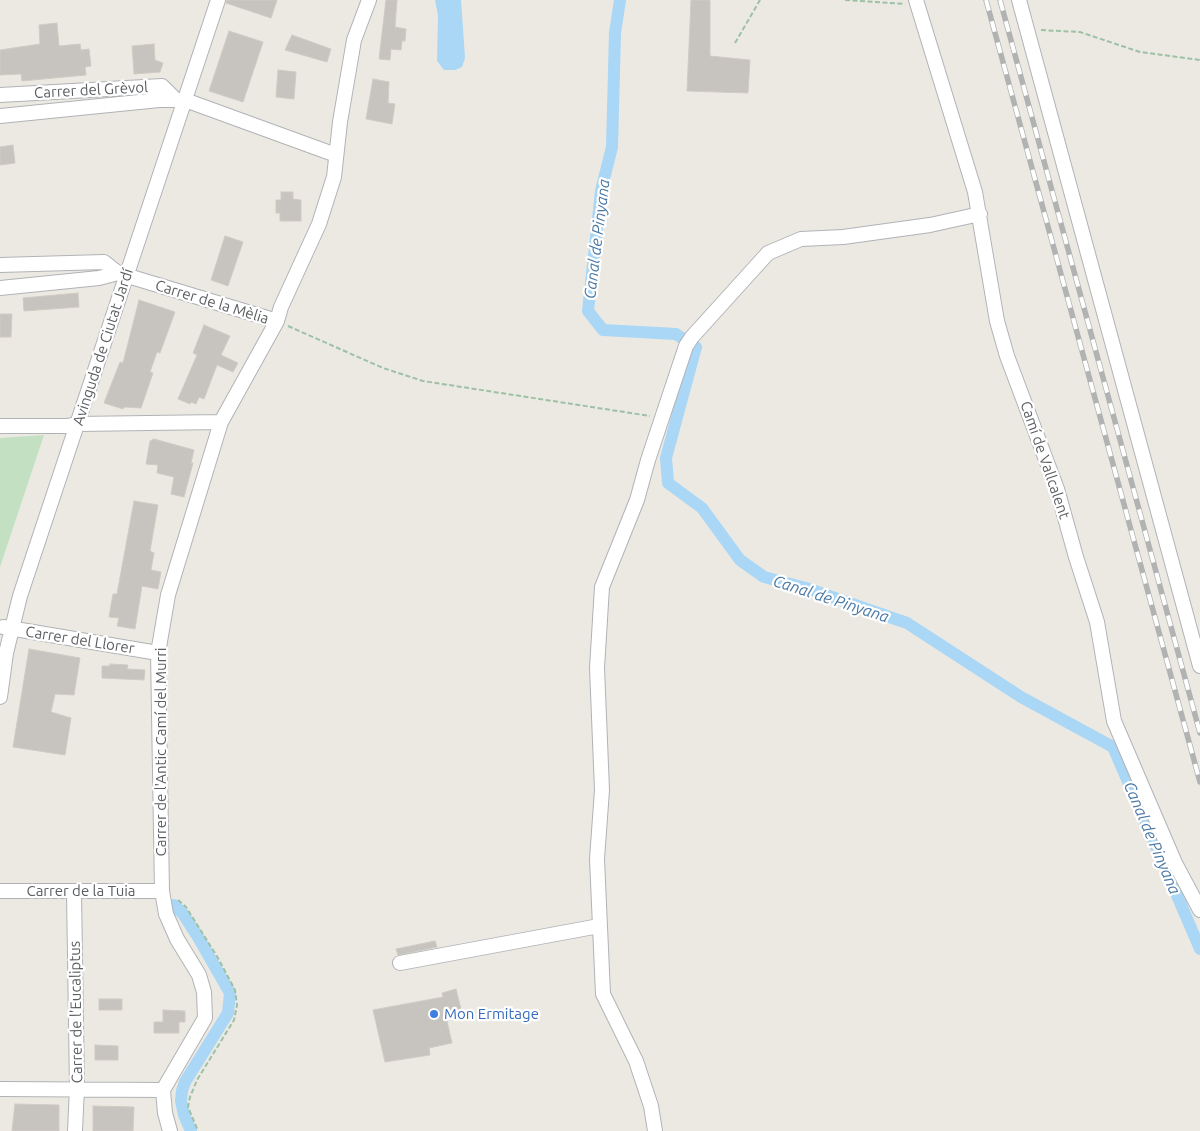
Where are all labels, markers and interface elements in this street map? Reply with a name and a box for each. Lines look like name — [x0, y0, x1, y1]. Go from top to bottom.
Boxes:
street label: Carrer del Grèvol — [34, 78, 148, 102]
water label: Canal de Pinyana — [580, 178, 614, 300]
street label: Avinguda de Ciutat Jardí — [69, 266, 137, 428]
street label: Carrer de la Mèlia — [153, 276, 271, 328]
street label: Camí de Vallcalent — [1016, 399, 1074, 521]
water label: Canal de Pinyana — [771, 571, 891, 627]
street label: Carrer del Llorer — [24, 623, 136, 657]
street label: Carrer de l'Antic Camí del Murri — [152, 648, 170, 856]
water label: Canal de Pinyana — [1120, 779, 1184, 897]
street label: Carrer de la Tuia — [26, 882, 136, 900]
street label: Carrer de l'Eucaliptus — [66, 941, 86, 1083]
place label: Mon Ermitage — [444, 1005, 539, 1023]
marker: Mon Ermitage — [428, 1008, 440, 1020]

